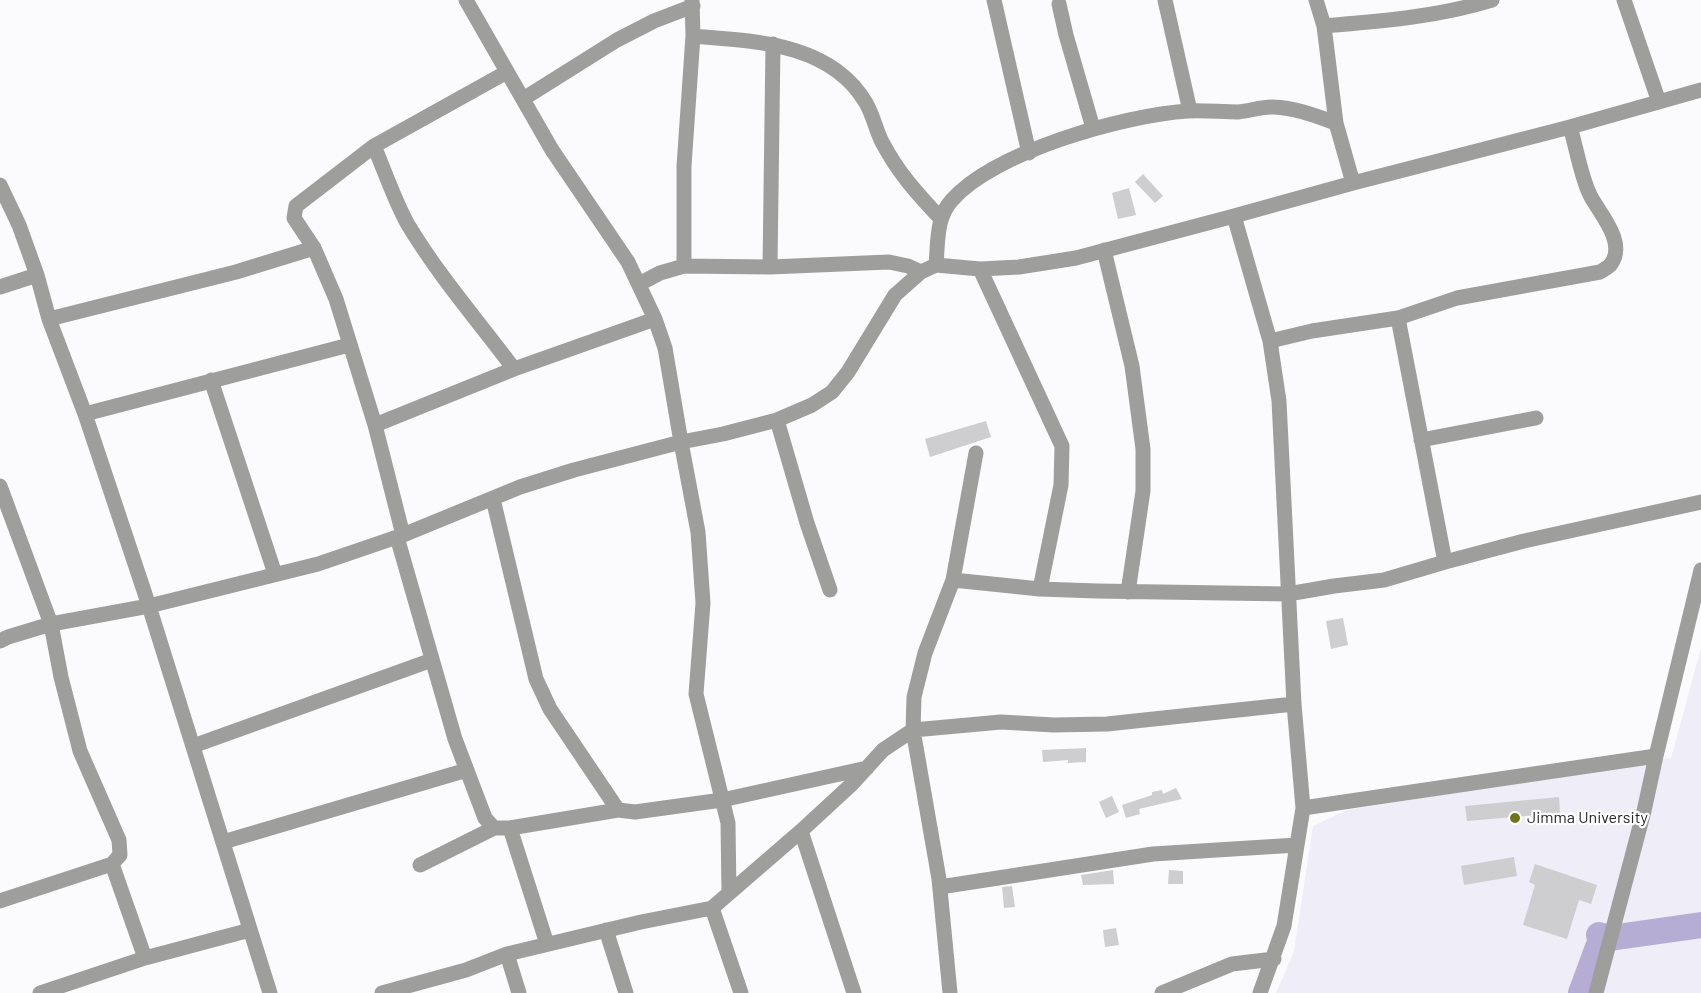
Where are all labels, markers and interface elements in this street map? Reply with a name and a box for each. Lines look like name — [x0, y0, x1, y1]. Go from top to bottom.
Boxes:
place label: Jimma University — [1527, 808, 1648, 828]
marker: Jimma University — [1508, 811, 1522, 825]

